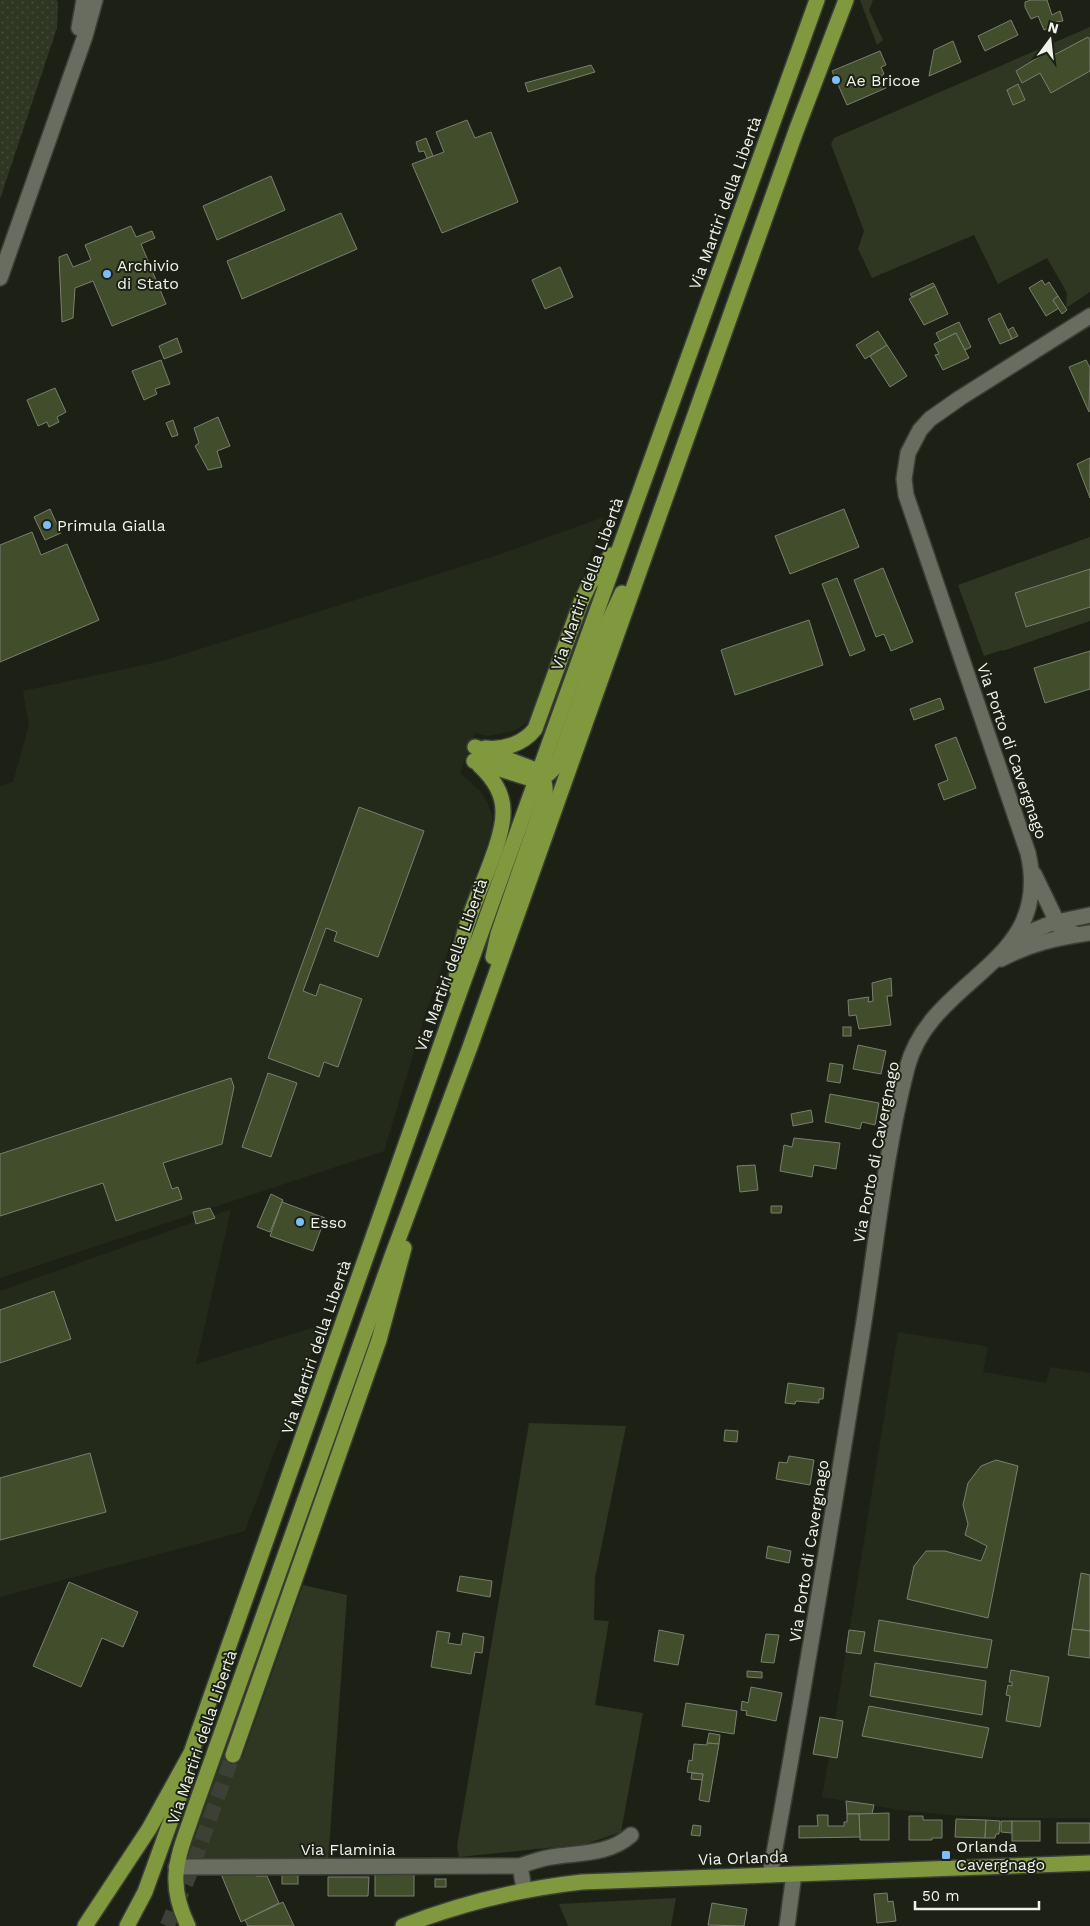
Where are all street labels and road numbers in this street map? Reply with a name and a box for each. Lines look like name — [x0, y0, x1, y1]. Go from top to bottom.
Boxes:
street label: Via Martiri della Libertà — [685, 114, 765, 292]
street label: Via Martiri della Libertà — [547, 495, 627, 673]
street label: Via Porto di Cavergnago — [973, 661, 1051, 841]
street label: Via Martiri della Libertà — [411, 876, 491, 1054]
street label: Via Porto di Cavergnago — [849, 1060, 903, 1244]
street label: Via Martiri della Libertà — [277, 1258, 355, 1436]
street label: Via Porto di Cavergnago — [785, 1458, 833, 1644]
street label: Via Martiri della Libertà — [163, 1648, 241, 1826]
street label: Via Flaminia — [300, 1840, 396, 1859]
street label: Via Orlanda — [698, 1847, 788, 1869]

